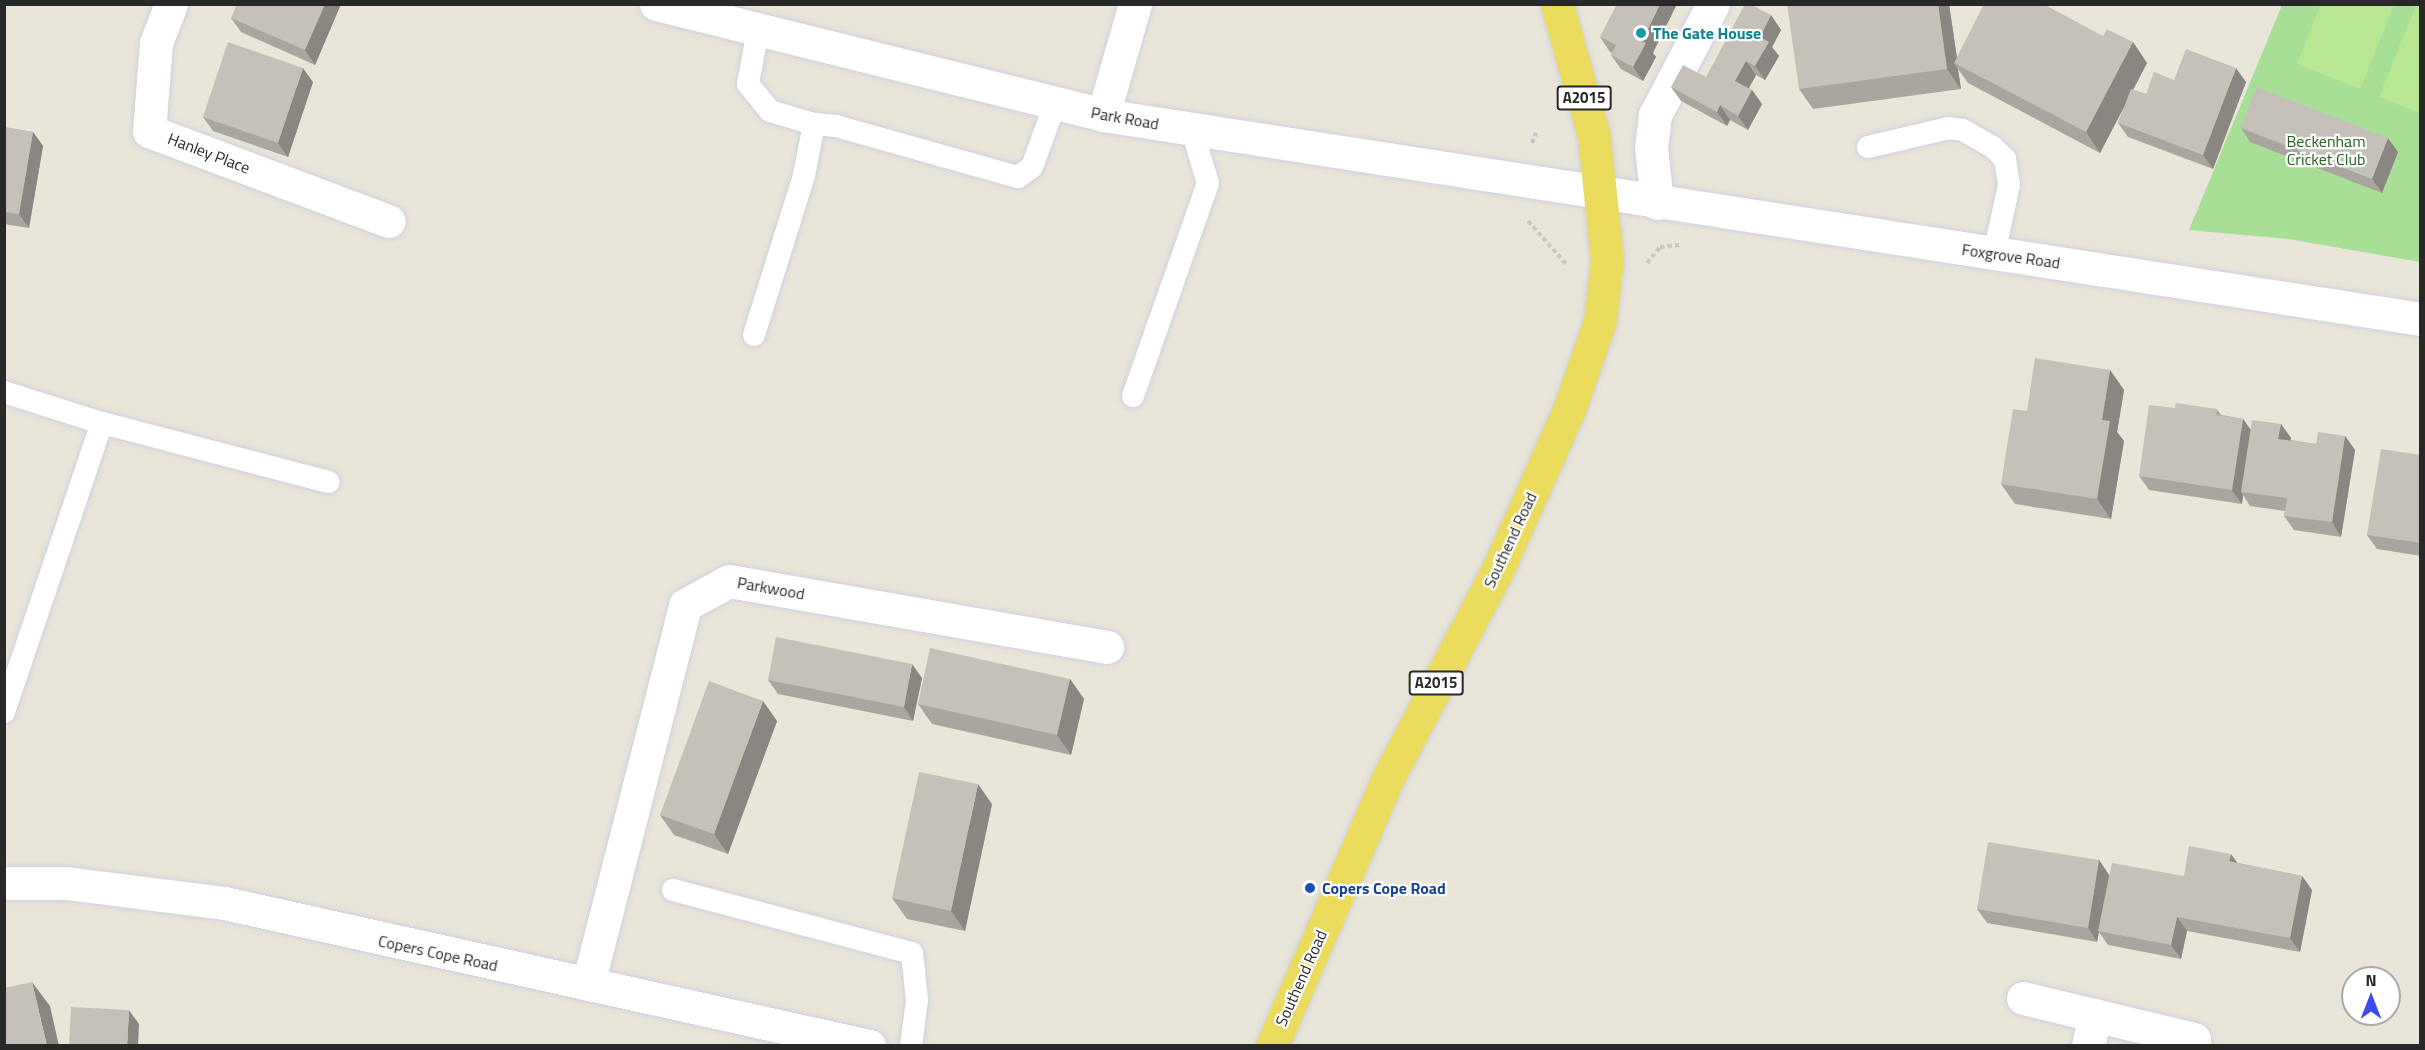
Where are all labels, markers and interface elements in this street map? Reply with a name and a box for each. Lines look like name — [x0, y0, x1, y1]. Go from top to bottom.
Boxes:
place label: The Gate House — [1653, 23, 1761, 43]
marker: The Gate House — [1634, 26, 1648, 40]
road number: A2015 — [1556, 86, 1612, 110]
street label: Park Road — [1089, 103, 1161, 133]
street label: Hanley Place — [165, 129, 253, 177]
park label: Beckenham Cricket Club — [2286, 131, 2366, 169]
street label: Foxgrove Road — [1961, 240, 2061, 272]
street label: Southend Road — [1480, 489, 1540, 591]
street label: Parkwood — [736, 573, 806, 603]
road number: A2015 — [1408, 671, 1464, 695]
place label: Copers Cope Road — [1322, 878, 1446, 898]
marker: Copers Cope Road — [1303, 881, 1317, 895]
street label: Southend Road — [1271, 927, 1331, 1029]
street label: Copers Cope Road — [377, 931, 499, 975]
north arrow — [2341, 966, 2401, 1026]
text: N — [2365, 968, 2377, 992]

